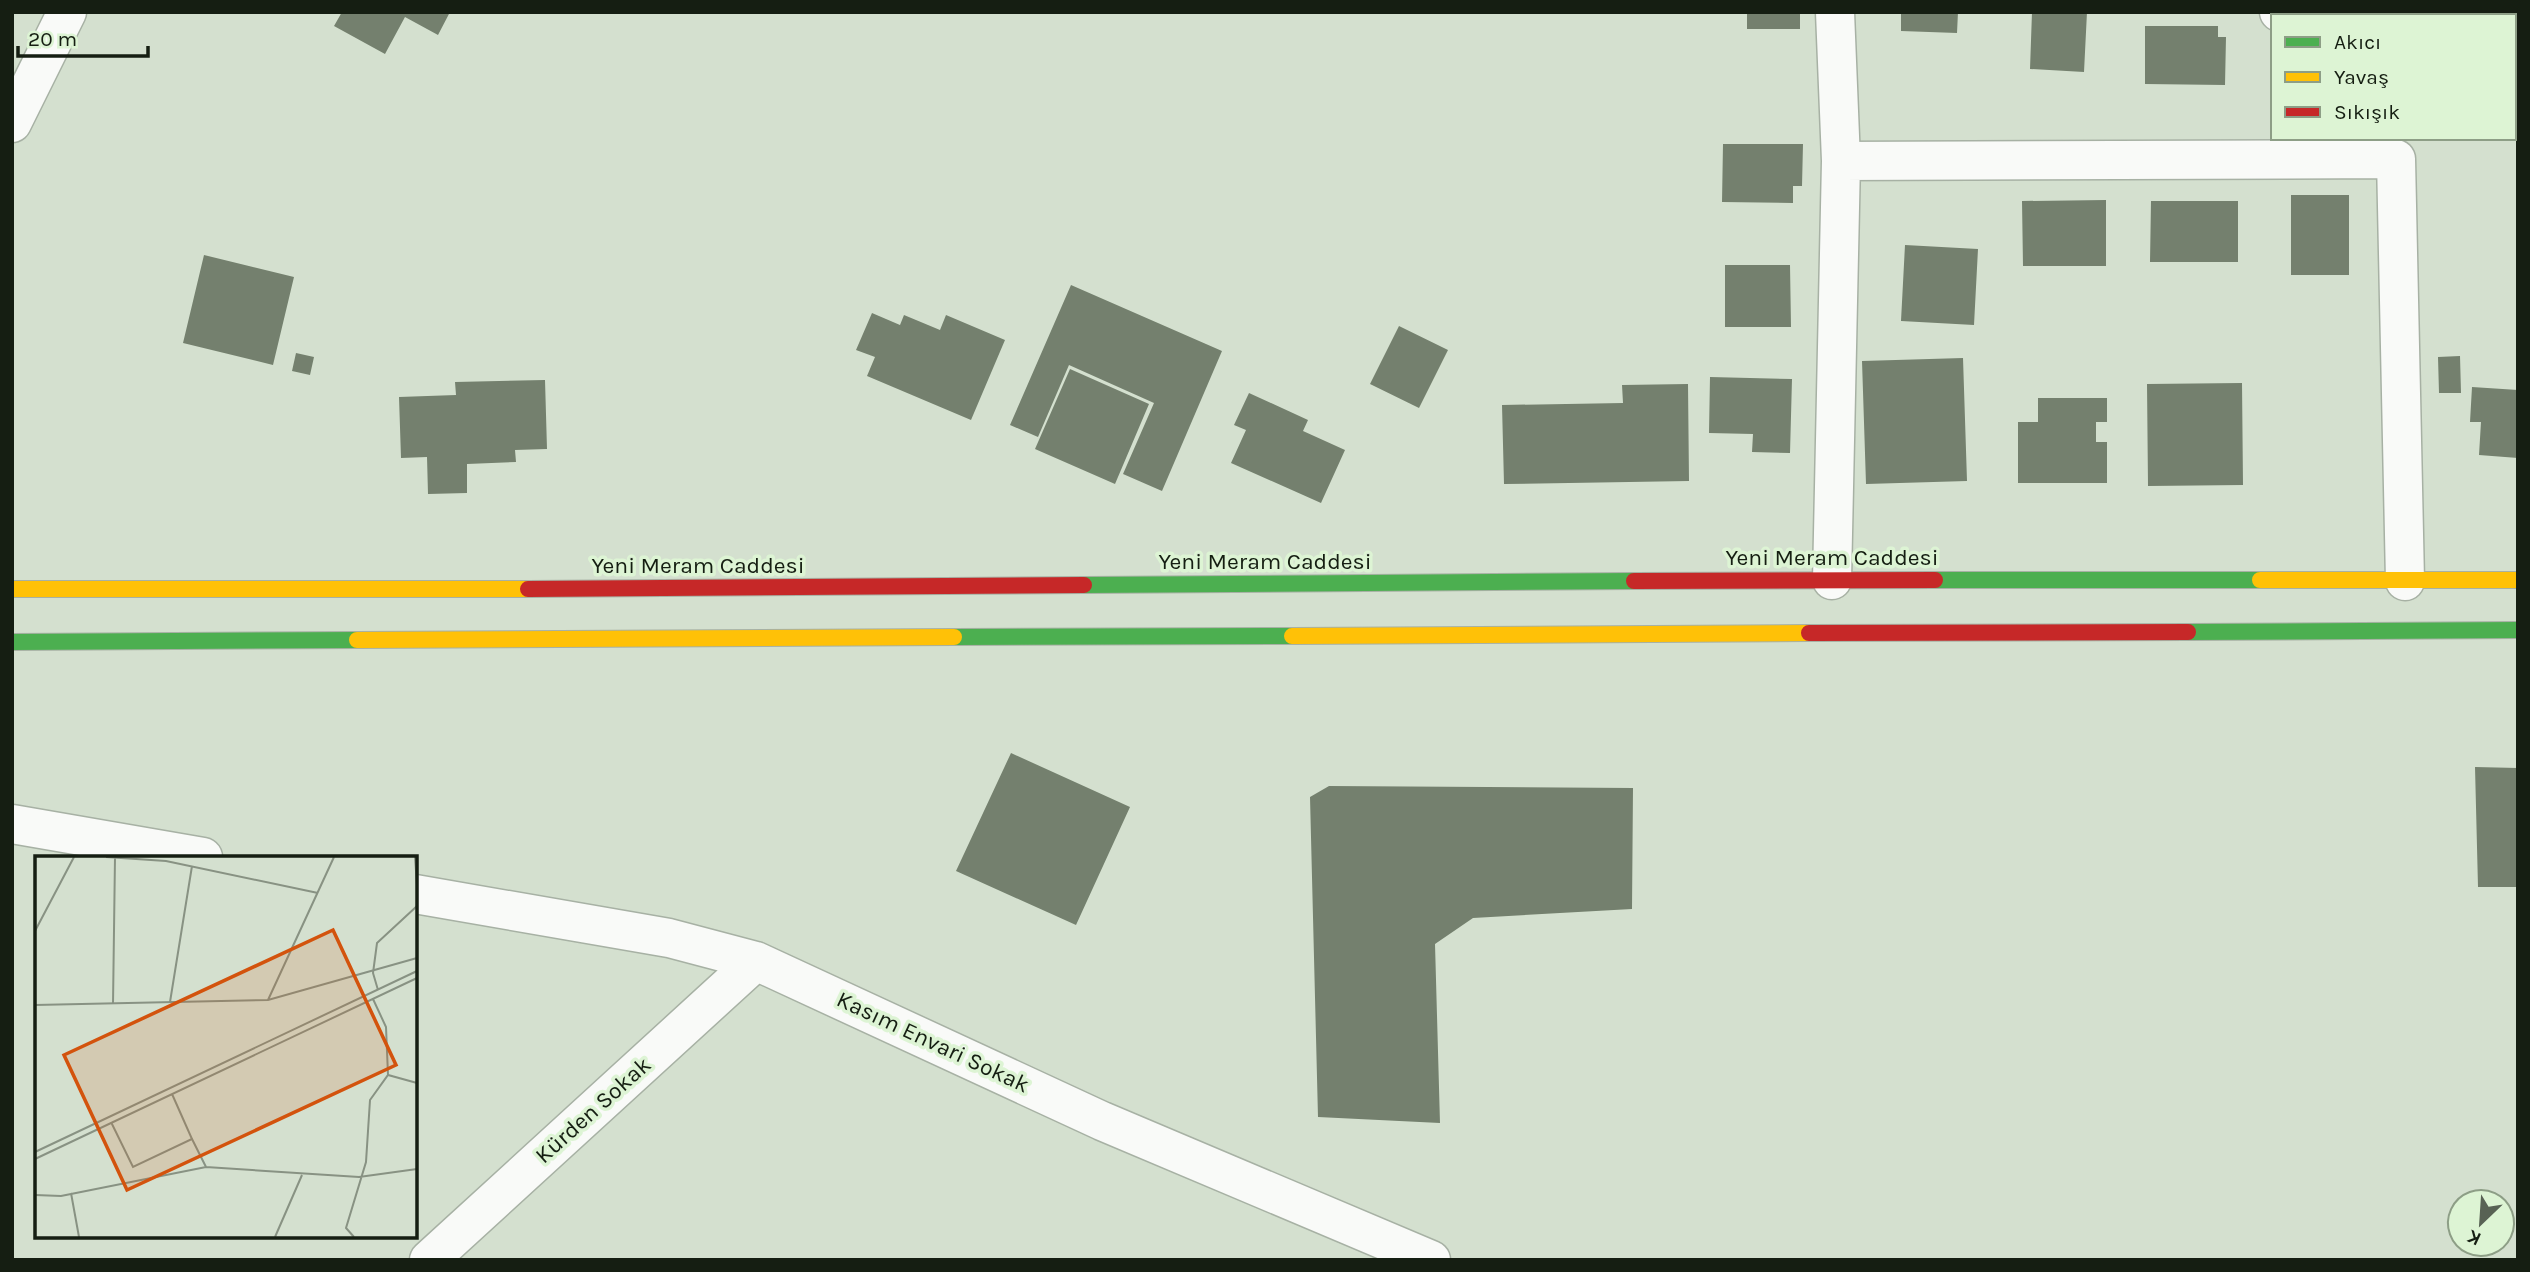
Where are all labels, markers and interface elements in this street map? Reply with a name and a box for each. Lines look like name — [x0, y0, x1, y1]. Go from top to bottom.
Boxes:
scale bar — [18, 14, 147, 58]
legend — [2271, 14, 2516, 140]
text: 20 m — [28, 27, 77, 51]
text: Akıcı — [2334, 30, 2381, 54]
text: Yavaş — [2334, 65, 2389, 89]
text: Sıkışık — [2334, 100, 2400, 124]
street label: Yeni Meram Caddesi — [1725, 544, 1939, 571]
street label: Yeni Meram Caddesi — [1158, 548, 1372, 575]
street label: Yeni Meram Caddesi — [591, 552, 805, 579]
inset map — [35, 856, 416, 1237]
street label: Kasım Envari Sokak — [832, 986, 1034, 1098]
street label: Kürden Sokak — [530, 1051, 656, 1169]
north arrow — [2446, 1188, 2516, 1258]
text: K — [2463, 1225, 2485, 1250]

